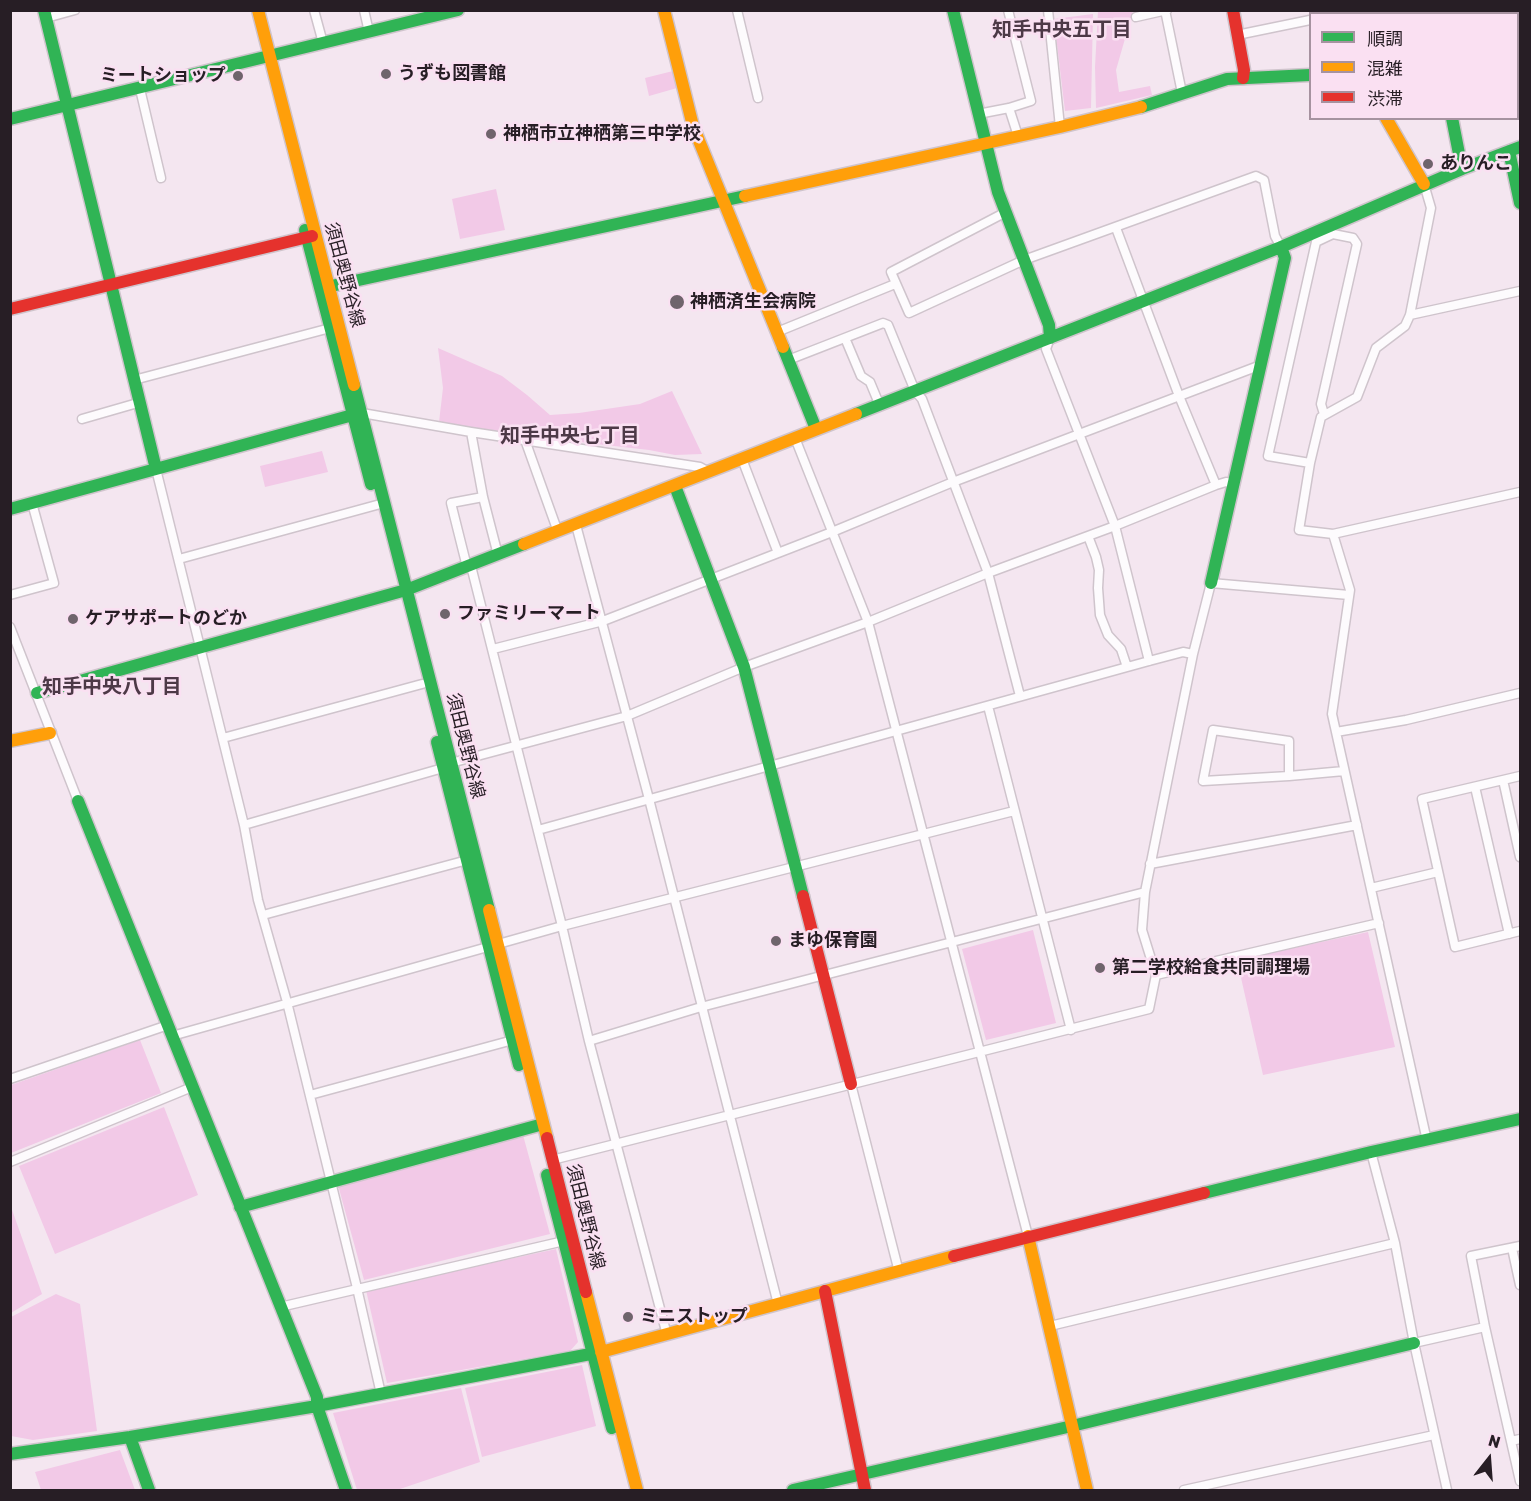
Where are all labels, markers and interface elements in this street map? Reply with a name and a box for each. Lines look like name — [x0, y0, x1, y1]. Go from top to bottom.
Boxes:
legend — [1309, 12, 1519, 120]
district label: 知手中央五丁目 — [992, 18, 1132, 42]
text: 順調 — [1367, 28, 1403, 50]
text: 混雑 — [1367, 58, 1403, 80]
place label: うずも図書館 — [398, 63, 506, 85]
place label: ミートショップ — [100, 65, 226, 87]
marker: うずも図書館 — [379, 67, 393, 81]
marker: ミートショップ — [231, 69, 245, 83]
text: 渋滞 — [1367, 88, 1403, 110]
place label: 神栖市立神栖第三中学校 — [503, 123, 701, 145]
marker: 神栖市立神栖第三中学校 — [484, 127, 498, 141]
place label: ありんこ — [1440, 153, 1512, 175]
marker: ありんこ — [1421, 157, 1435, 171]
street label: 須田奥野谷線 — [320, 220, 368, 330]
place label: 神栖済生会病院 — [690, 291, 816, 313]
marker: 神栖済生会病院 — [668, 293, 686, 311]
district label: 知手中央七丁目 — [500, 424, 640, 448]
place label: ファミリーマート — [457, 603, 601, 625]
marker: ファミリーマート — [438, 607, 452, 621]
place label: ケアサポートのどか — [85, 608, 247, 630]
marker: ケアサポートのどか — [66, 612, 80, 626]
district label: 知手中央八丁目 — [42, 675, 182, 699]
street label: 須田奥野谷線 — [441, 691, 489, 801]
place label: まゆ保育園 — [788, 930, 878, 952]
marker: まゆ保育園 — [769, 934, 783, 948]
place label: 第二学校給食共同調理場 — [1112, 957, 1310, 979]
marker: 第二学校給食共同調理場 — [1093, 961, 1107, 975]
street label: 須田奥野谷線 — [561, 1162, 609, 1272]
place label: ミニストップ — [640, 1306, 748, 1328]
marker: ミニストップ — [621, 1310, 635, 1324]
north arrow — [1459, 1429, 1519, 1489]
text: N — [1486, 1431, 1503, 1452]

